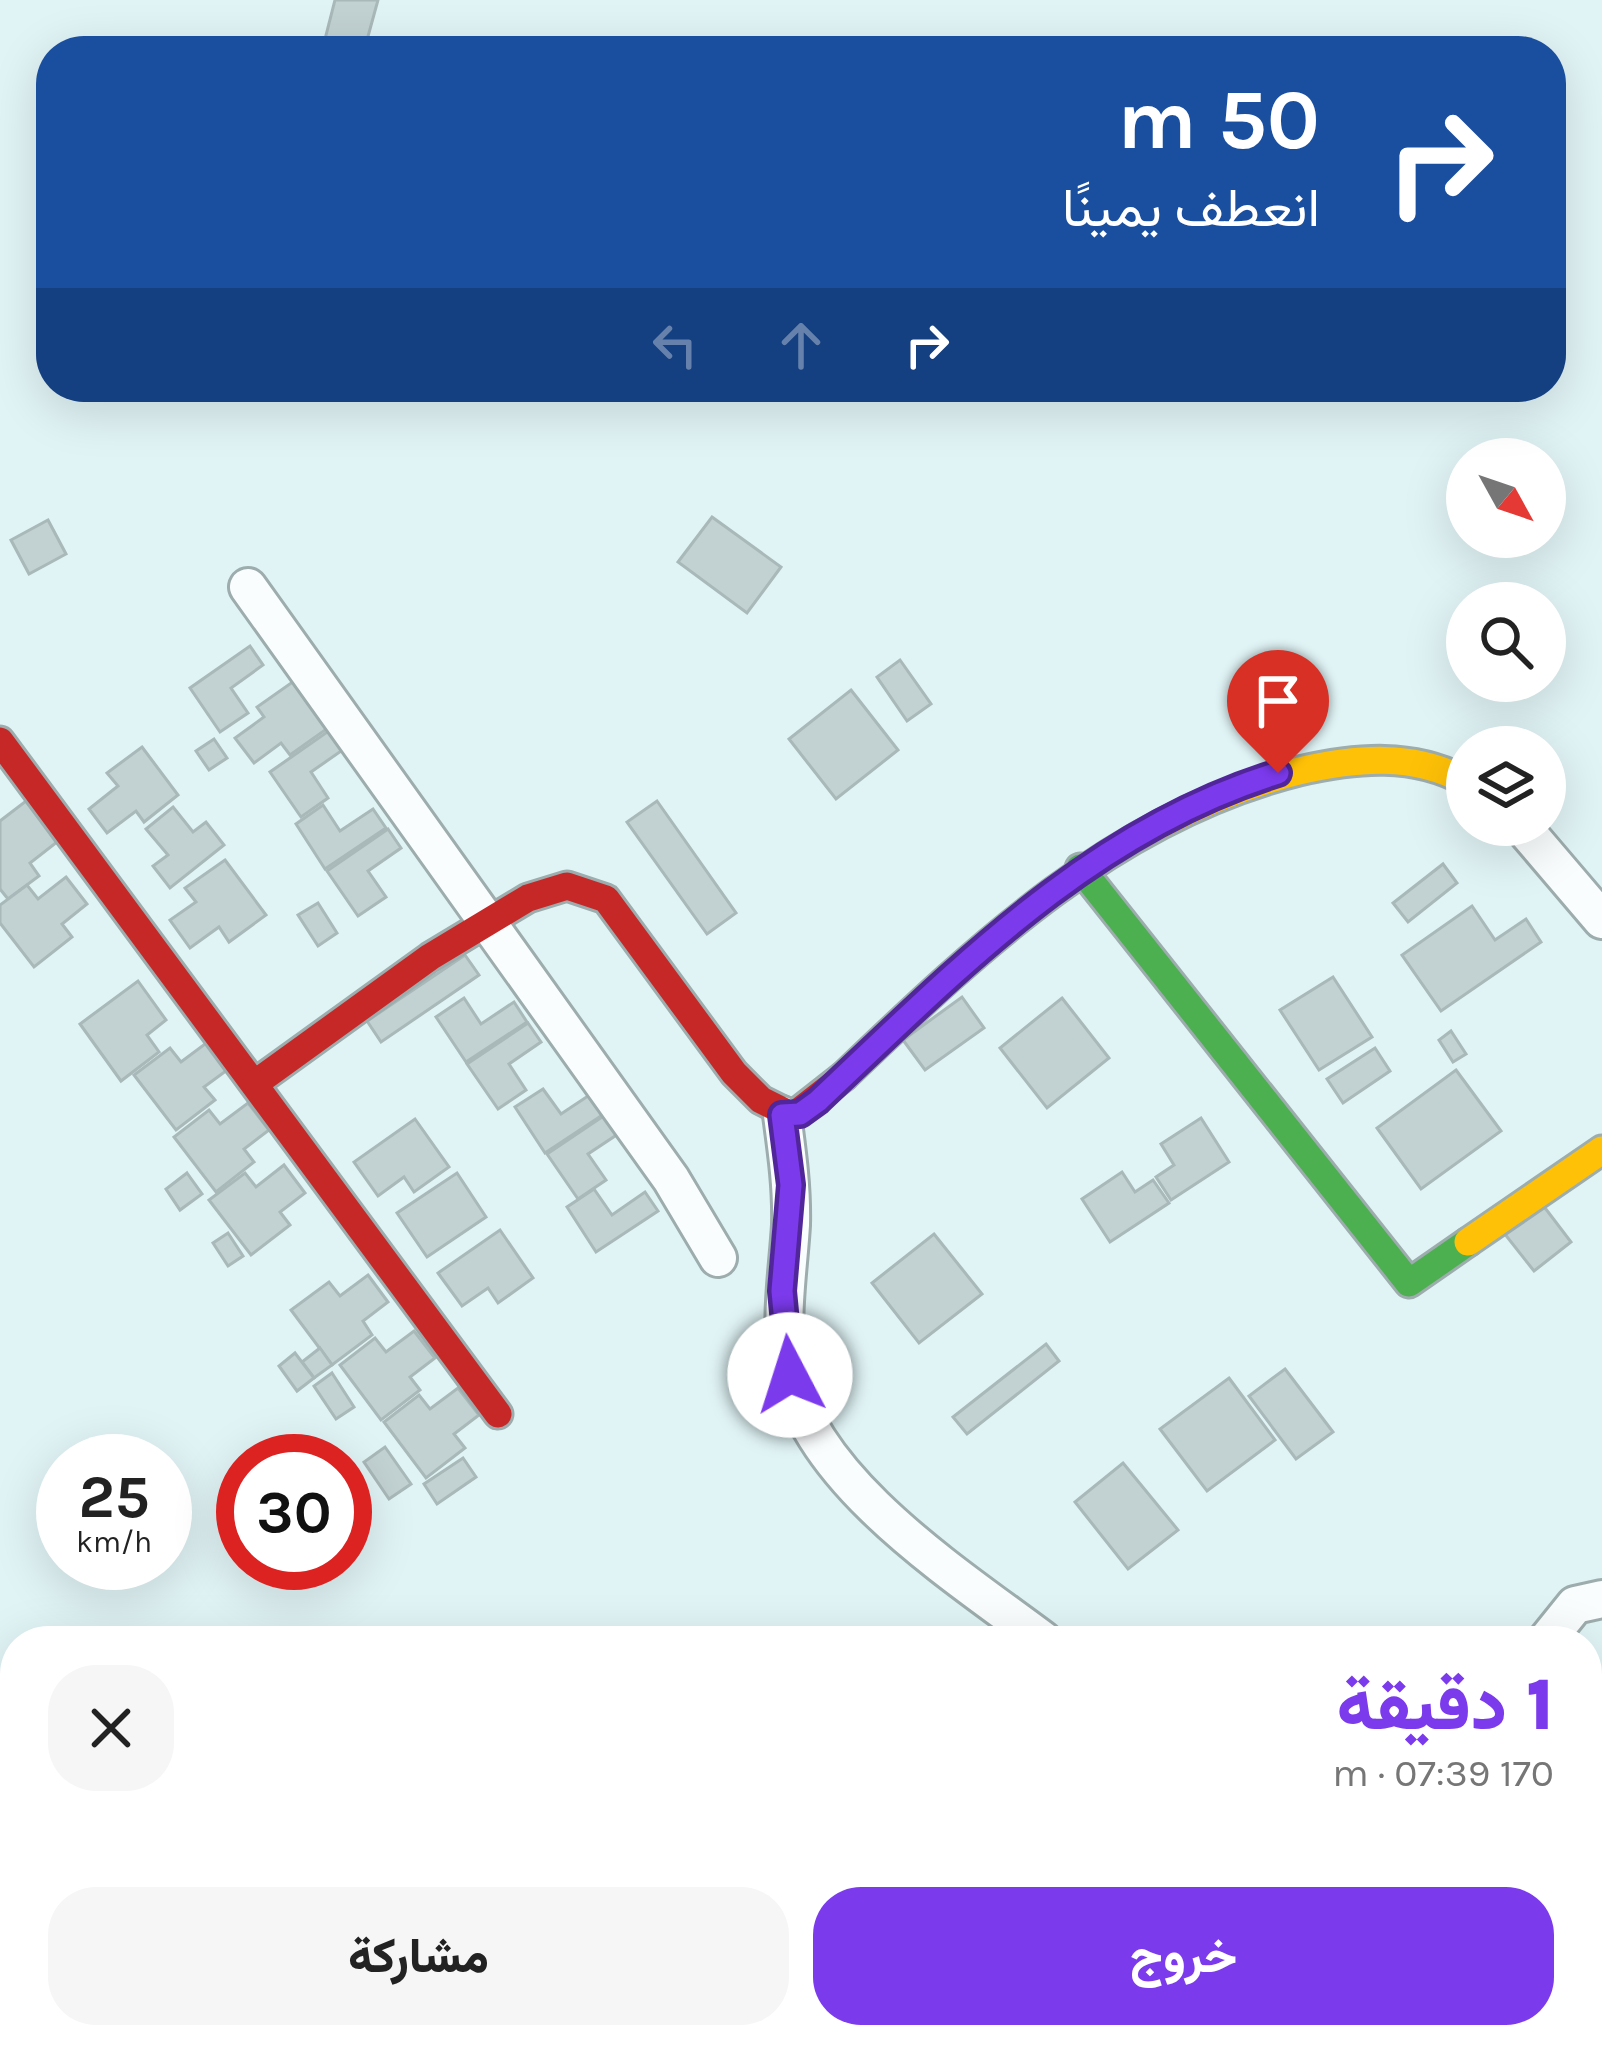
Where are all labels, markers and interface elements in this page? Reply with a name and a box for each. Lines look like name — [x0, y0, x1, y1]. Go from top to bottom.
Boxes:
text: 50 m — [1117, 71, 1320, 169]
icon: right — [1362, 84, 1518, 240]
text: انعطف يمينًا — [1062, 176, 1320, 240]
icon: left — [642, 312, 708, 378]
icon: ahead — [768, 312, 834, 378]
icon: right — [894, 312, 960, 378]
north arrow — [1446, 438, 1566, 558]
map controls — [1446, 438, 1566, 846]
button: search — [1446, 582, 1566, 702]
pin — [1227, 650, 1329, 773]
icon: arrive — [1245, 668, 1311, 734]
button: layers — [1446, 726, 1566, 846]
position arrow — [727, 1312, 853, 1438]
speed limit sign: 30 — [216, 1434, 372, 1590]
text: 25 — [78, 1462, 150, 1532]
text: km/h — [76, 1524, 152, 1560]
text: 1 دقيقة — [1336, 1663, 1554, 1747]
button: close — [48, 1665, 174, 1791]
text: 170 m · 07:39 — [1332, 1750, 1554, 1796]
button: مشاركة — [48, 1887, 789, 2025]
button: خروج — [813, 1887, 1554, 2025]

